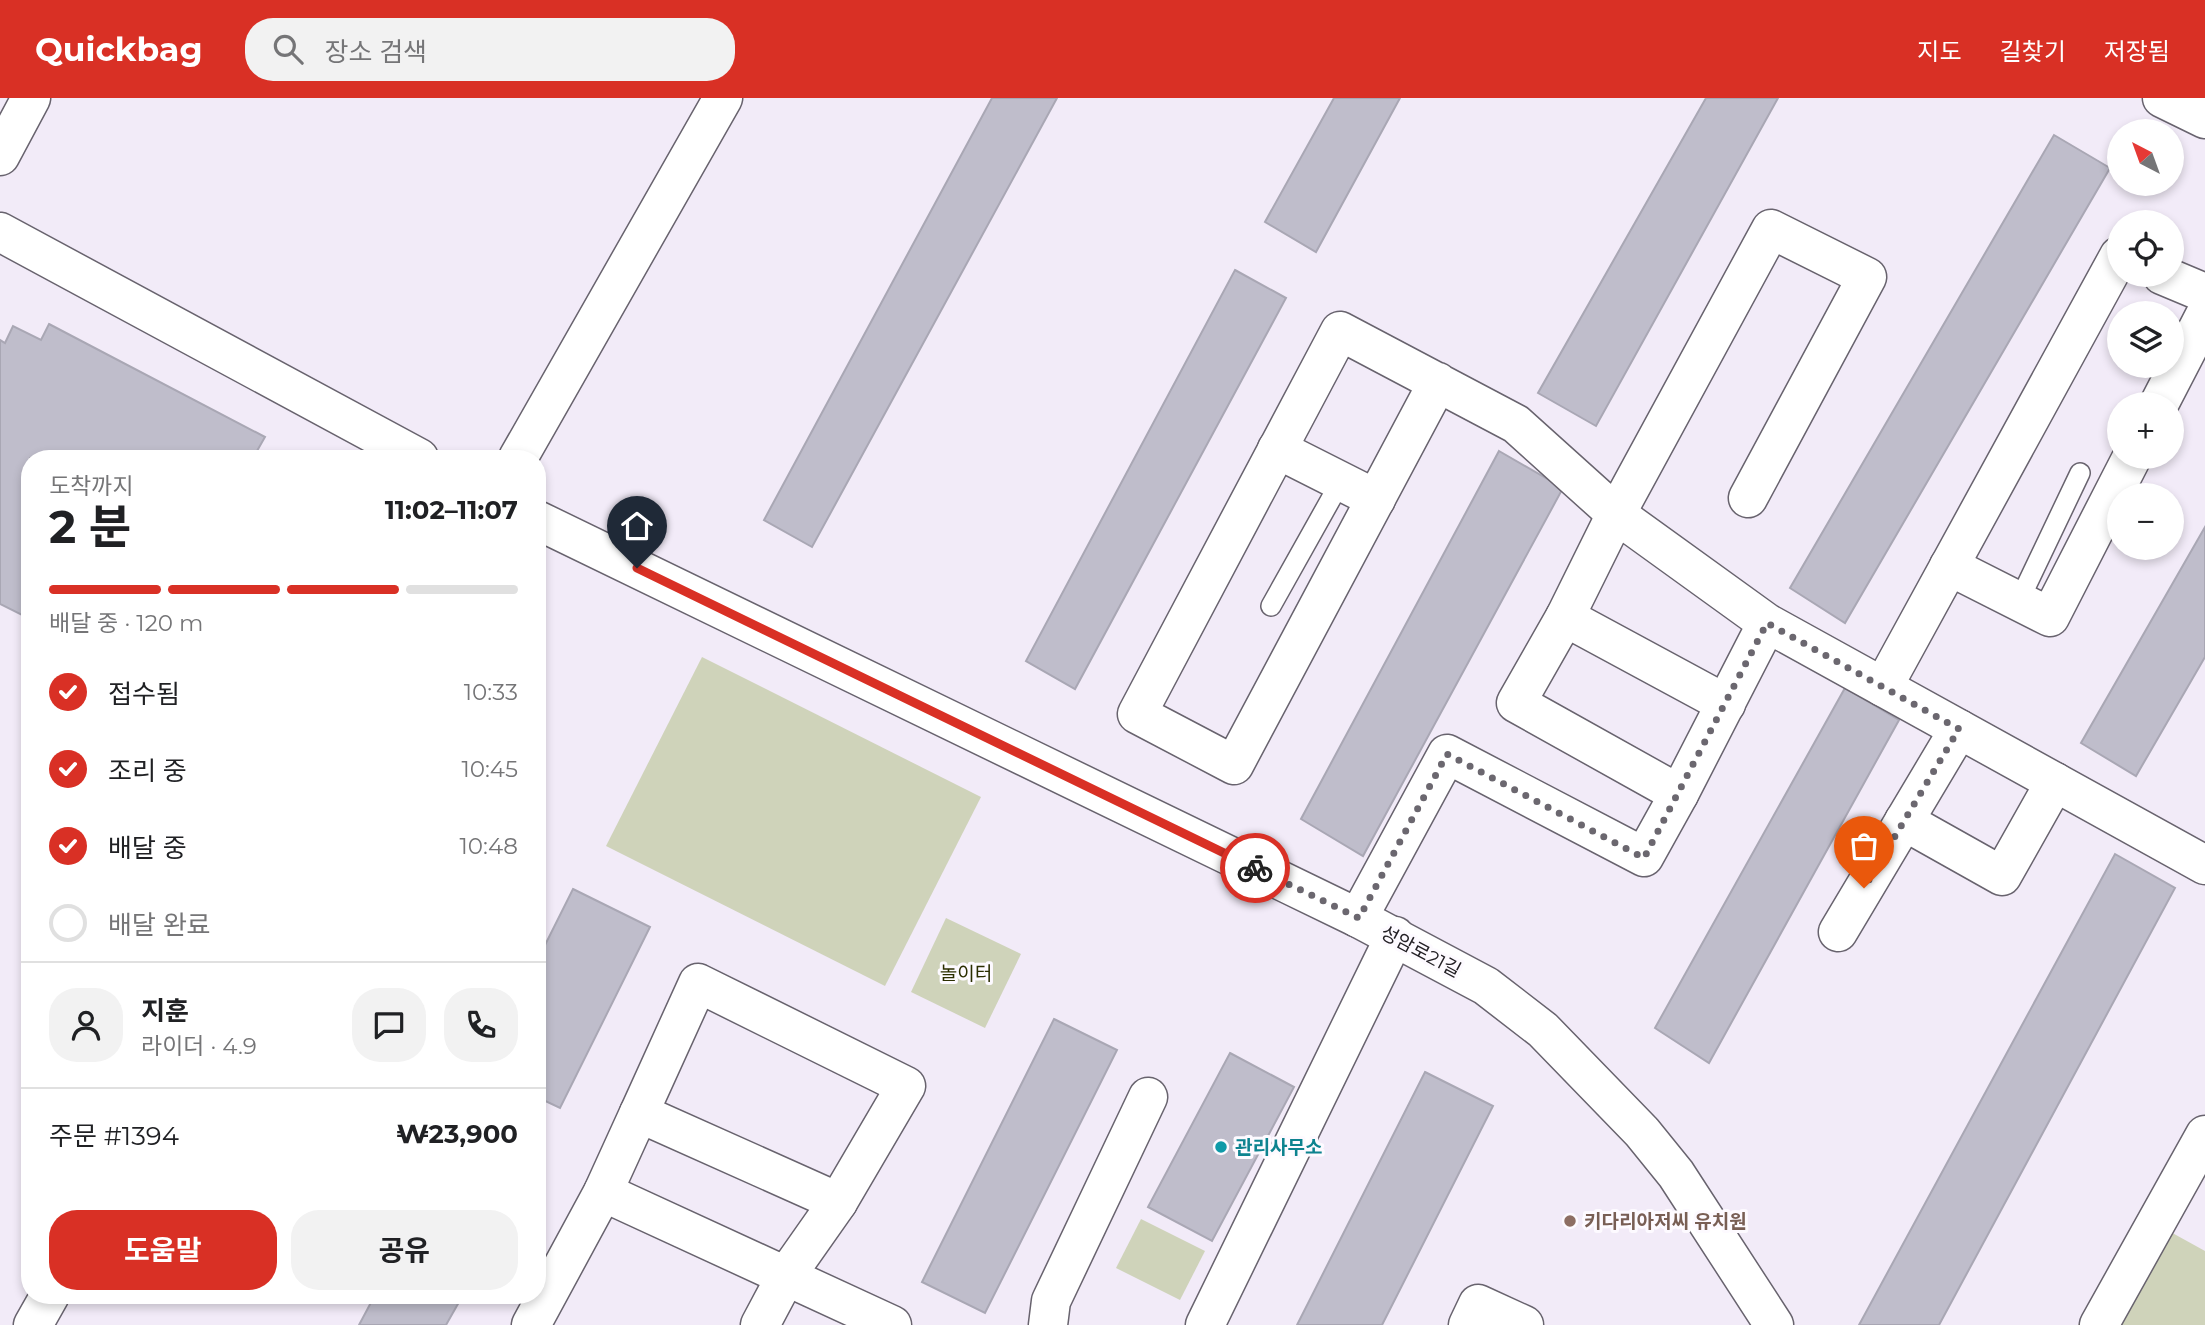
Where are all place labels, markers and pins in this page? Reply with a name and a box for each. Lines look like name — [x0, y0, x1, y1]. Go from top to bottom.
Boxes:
pin — [607, 496, 667, 568]
pin — [1834, 816, 1894, 888]
place label: 관리사무소 — [1235, 1136, 1322, 1159]
marker: 관리사무소 — [1213, 1139, 1229, 1155]
place label: 키다리아저씨 유치원 — [1584, 1210, 1747, 1233]
marker: 키다리아저씨 유치원 — [1562, 1213, 1578, 1229]

